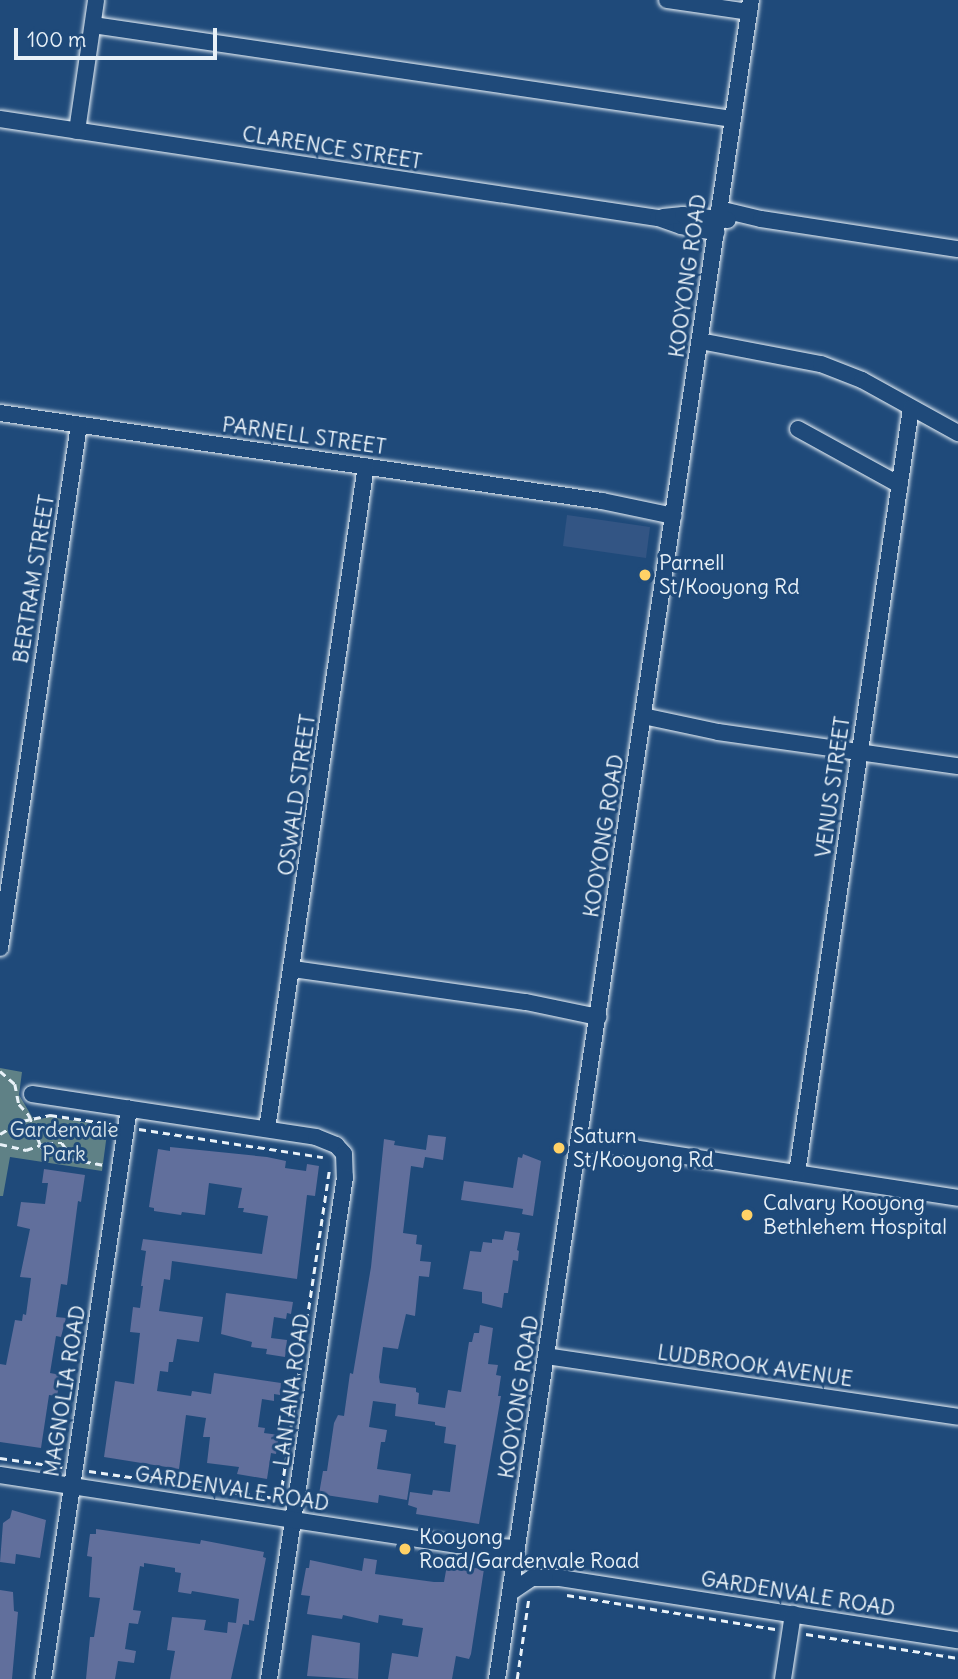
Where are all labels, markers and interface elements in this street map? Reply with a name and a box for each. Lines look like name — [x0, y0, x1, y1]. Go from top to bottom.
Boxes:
scale bar — [18, 14, 220, 58]
text: 100 m — [27, 26, 86, 53]
street label: CLARENCE STREET — [240, 121, 424, 175]
street label: KOOYONG ROAD — [664, 193, 712, 359]
street label: PARNELL STREET — [220, 412, 388, 460]
street label: BERTRAM STREET — [8, 493, 60, 665]
place label: Parnell St/Kooyong Rd — [659, 550, 800, 600]
marker: Parnell St/Kooyong Rd — [637, 567, 653, 583]
street label: OSWALD STREET — [273, 713, 321, 877]
street label: VENUS STREET — [811, 715, 855, 859]
street label: KOOYONG ROAD — [579, 753, 629, 919]
park label: Gardenvale Park — [9, 1117, 119, 1167]
place label: Saturn St/Kooyong Rd — [573, 1123, 714, 1173]
marker: Saturn St/Kooyong Rd — [551, 1140, 567, 1156]
place label: Calvary Kooyong Bethlehem Hospital — [763, 1190, 947, 1240]
marker: Calvary Kooyong Bethlehem Hospital — [737, 1205, 757, 1225]
street label: MAGNOLIA ROAD — [39, 1303, 91, 1479]
street label: LANTANA ROAD — [269, 1312, 315, 1468]
street label: KOOYONG ROAD — [494, 1314, 544, 1480]
street label: LUDBROOK AVENUE — [656, 1340, 854, 1392]
street label: GARDENVALE ROAD — [133, 1461, 331, 1517]
place label: Kooyong Road/Gardenvale Road — [419, 1524, 639, 1574]
marker: Kooyong Road/Gardenvale Road — [397, 1541, 413, 1557]
street label: GARDENVALE ROAD — [699, 1566, 897, 1622]

